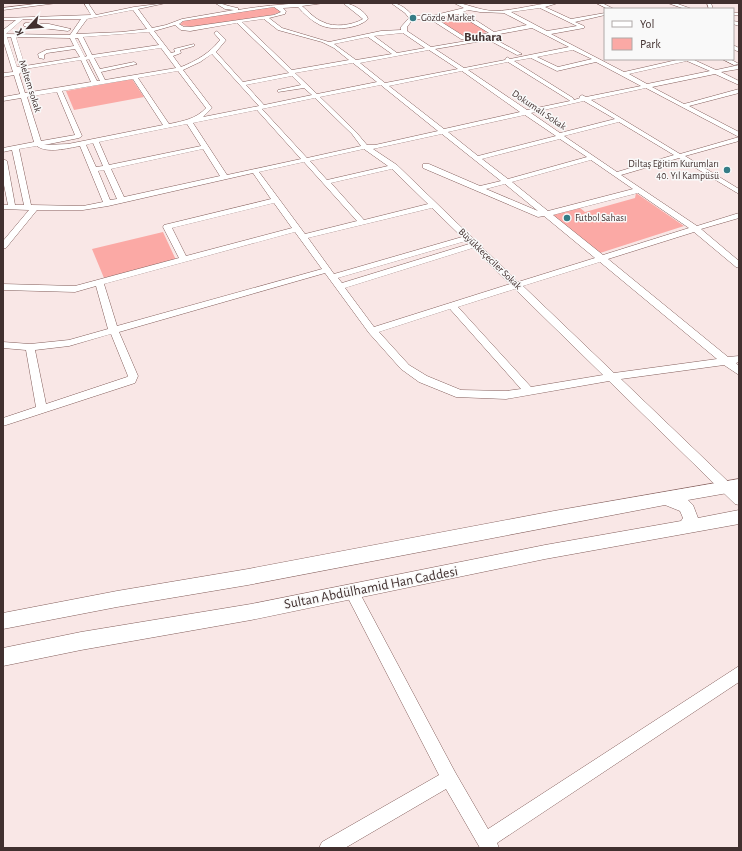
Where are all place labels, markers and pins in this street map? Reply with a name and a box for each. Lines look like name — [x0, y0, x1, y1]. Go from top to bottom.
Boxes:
marker: Gözde Market — [408, 13, 418, 23]
place label: Gözde Market — [421, 13, 476, 23]
place label: Diltaş Eğitim Kurumları 40. Yıl Kampüsü — [628, 159, 719, 181]
marker: Diltaş Eğitim Kurumları 40. Yıl Kampüsü — [722, 165, 732, 175]
marker: Futbol Sahası — [562, 213, 572, 223]
place label: Futbol Sahası — [575, 213, 626, 223]

